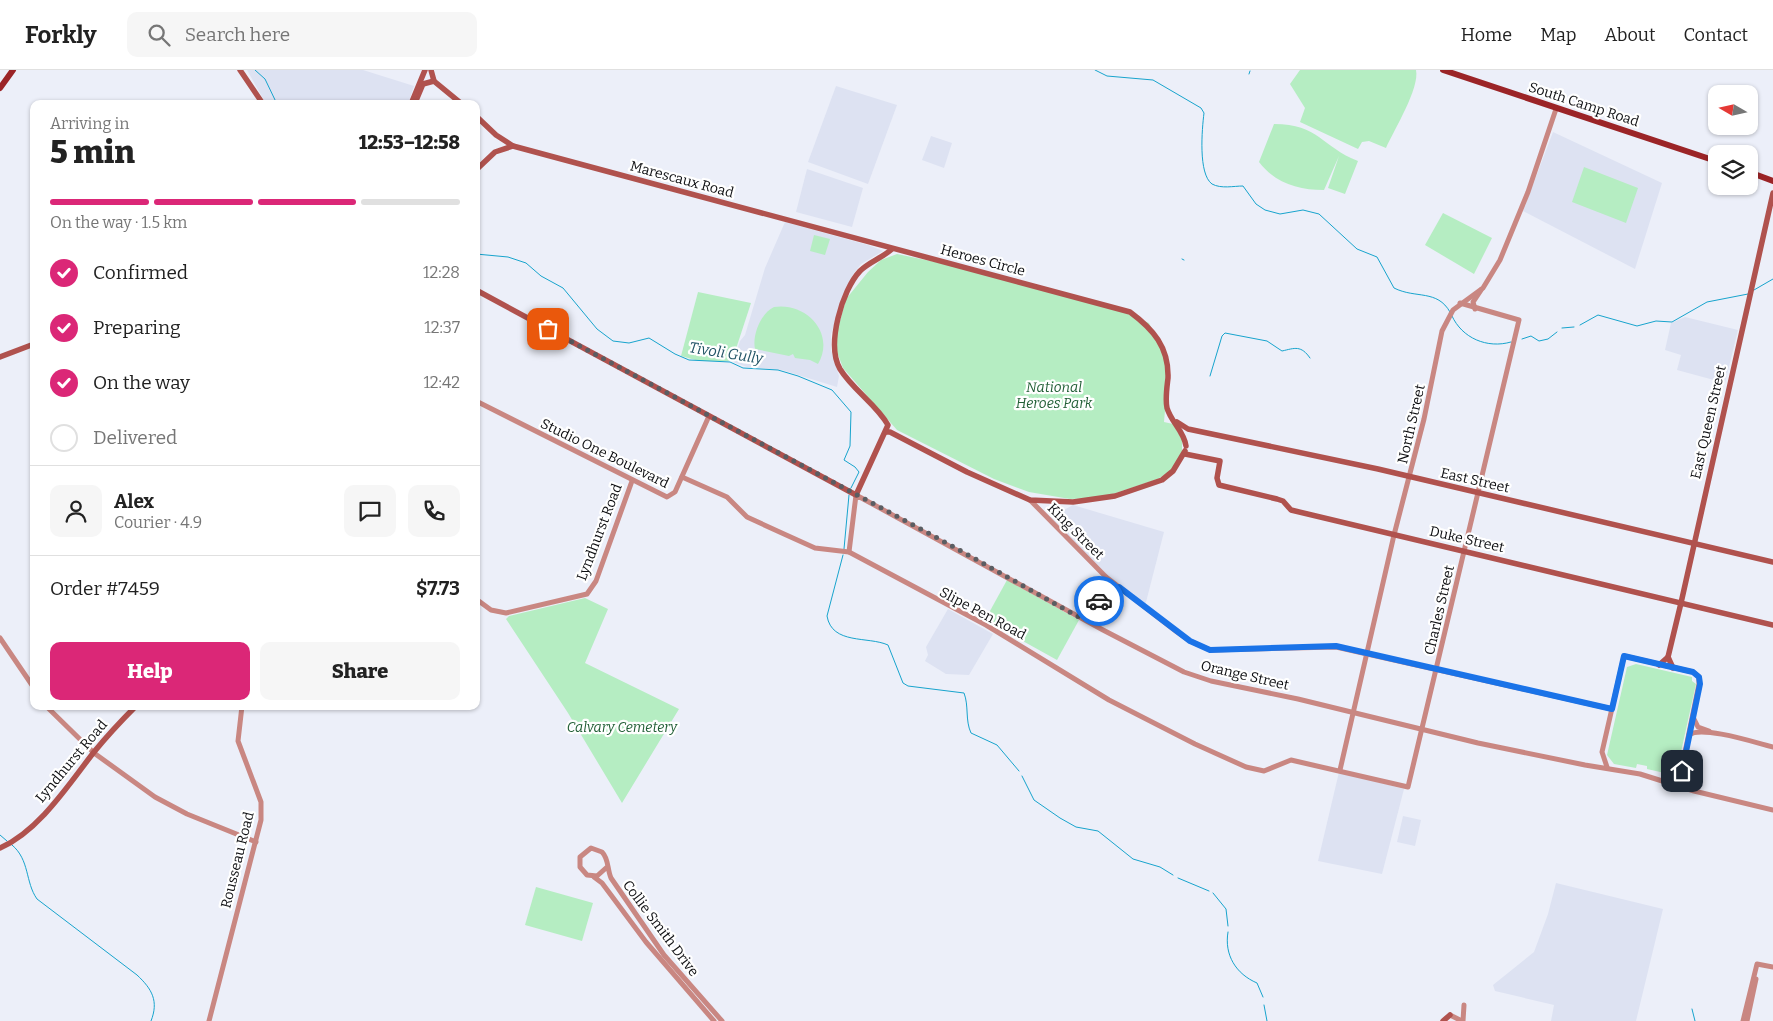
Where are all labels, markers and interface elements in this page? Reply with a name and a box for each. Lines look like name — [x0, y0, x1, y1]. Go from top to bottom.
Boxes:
search box — [127, 12, 477, 57]
text: Forkly — [25, 21, 97, 49]
icon: search — [145, 21, 173, 49]
text: Search here — [185, 23, 290, 46]
text: Home — [1461, 24, 1512, 46]
text: Map — [1540, 24, 1576, 46]
text: About — [1604, 24, 1655, 46]
text: Contact — [1683, 24, 1748, 46]
street label: South Camp Road — [1526, 79, 1641, 130]
north arrow — [1708, 85, 1758, 135]
map controls — [1708, 85, 1758, 195]
text: Arriving in — [50, 114, 129, 133]
text: 12:53–12:58 — [359, 131, 460, 154]
text: 5 min — [50, 133, 135, 171]
button: layers — [1708, 145, 1758, 195]
street label: Marescaux Road — [628, 157, 736, 202]
text: On the way · 1.5 km — [50, 213, 187, 232]
street label: Heroes Circle — [939, 241, 1027, 280]
icon: check — [50, 259, 78, 287]
text: Confirmed — [93, 261, 188, 284]
text: 12:28 — [423, 263, 460, 282]
pin — [527, 308, 569, 350]
icon: check — [50, 314, 78, 342]
icon: bag — [534, 315, 562, 343]
text: Preparing — [93, 316, 181, 339]
text: 12:37 — [424, 318, 460, 337]
water label: Tivoli Gully — [688, 338, 765, 368]
street label: East Queen Street — [1687, 364, 1730, 481]
icon: check — [50, 369, 78, 397]
text: On the way — [93, 371, 190, 394]
text: 12:42 — [423, 373, 460, 392]
park label: National Heroes Park — [1016, 379, 1093, 412]
street label: North Street — [1394, 383, 1429, 466]
street label: Studio One Boulevard — [538, 415, 672, 492]
text: Delivered — [93, 426, 177, 449]
street label: East Street — [1439, 464, 1511, 497]
street label: Lyndhurst Road — [573, 481, 626, 583]
button: person — [50, 485, 102, 537]
button: chat — [344, 485, 396, 537]
button: phone — [408, 485, 460, 537]
text: Alex — [114, 490, 154, 513]
street label: King Street — [1044, 500, 1107, 563]
text: Courier · 4.9 — [114, 513, 202, 532]
street label: Duke Street — [1428, 523, 1506, 556]
street label: Charles Street — [1421, 564, 1458, 657]
courier — [1074, 576, 1124, 626]
text: Order #7459 — [50, 577, 160, 600]
text: $7.73 — [416, 577, 460, 600]
street label: Slipe Pen Road — [936, 583, 1029, 643]
icon: car — [1085, 587, 1113, 615]
button: Help — [50, 642, 250, 700]
button: Share — [260, 642, 460, 700]
street label: Orange Street — [1199, 657, 1291, 694]
street label: Lyndhurst Road — [32, 717, 111, 806]
park label: Calvary Cemetery — [567, 719, 678, 736]
pin — [1661, 750, 1703, 792]
icon: home — [1668, 757, 1696, 785]
street label: Rousseau Road — [217, 810, 258, 910]
street label: Collie Smith Drive — [619, 877, 702, 980]

